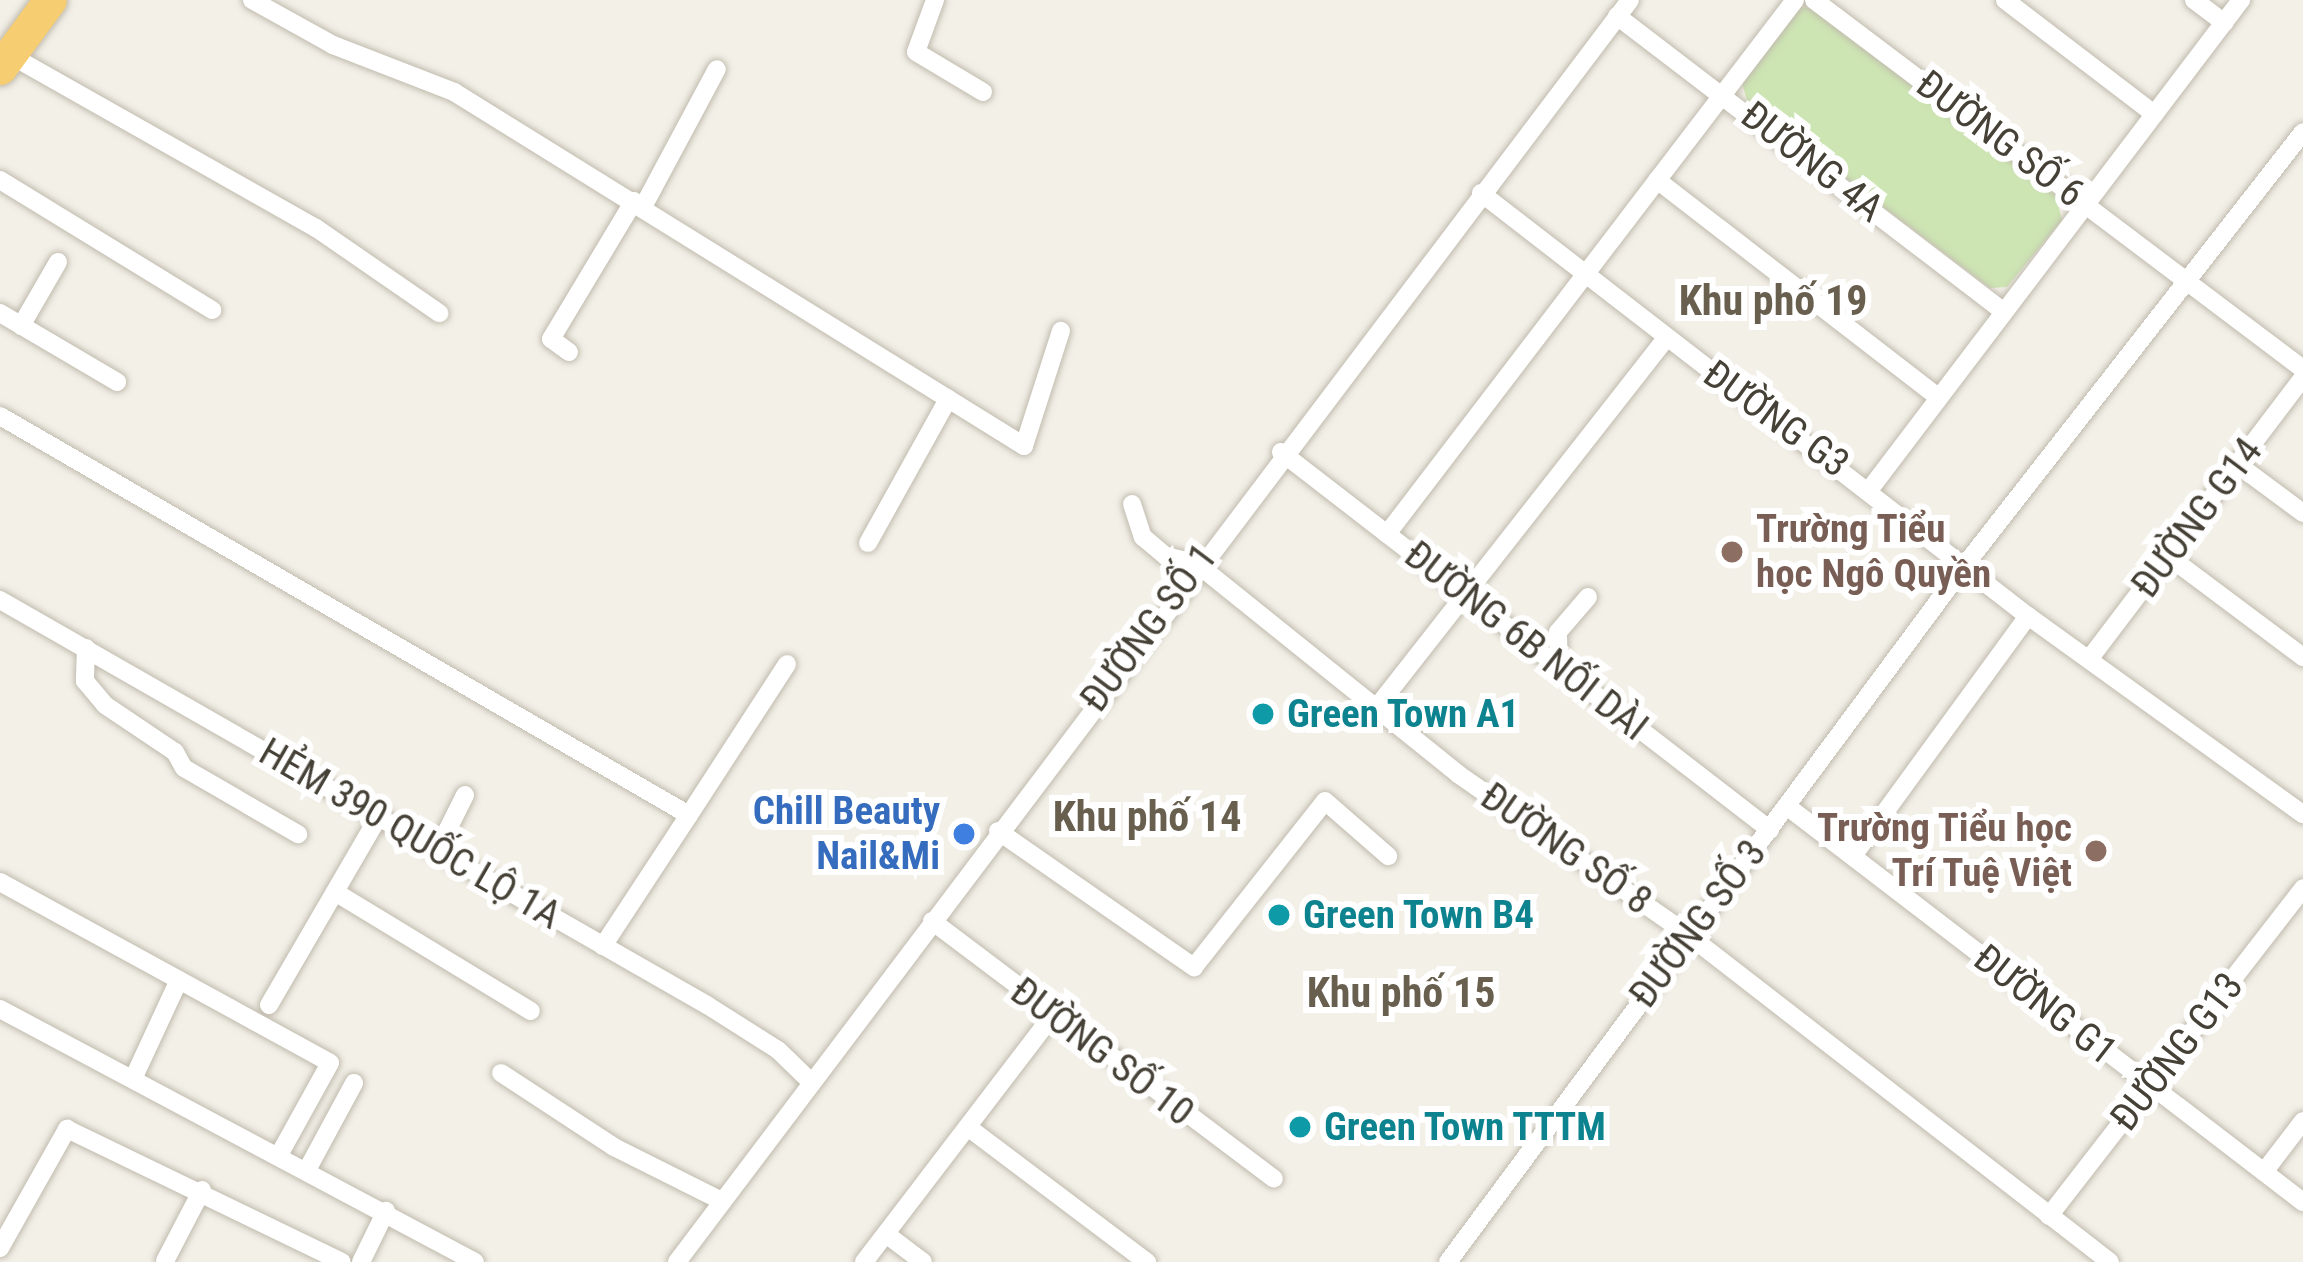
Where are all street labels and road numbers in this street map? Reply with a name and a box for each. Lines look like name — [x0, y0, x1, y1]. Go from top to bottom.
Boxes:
street label: ĐƯỜNG SỐ 6 — [1907, 61, 2093, 217]
street label: ĐƯỜNG 4A — [1732, 92, 1892, 232]
street label: ĐƯỜNG G3 — [1694, 351, 1858, 487]
street label: ĐƯỜNG G14 — [2122, 429, 2272, 607]
street label: ĐƯỜNG 6B NỐI DÀI — [1395, 532, 1657, 750]
street label: ĐƯỜNG SỐ 1 — [1071, 535, 1227, 721]
street label: HẺM 390 QUỐC LỘ 1A — [251, 729, 569, 939]
street label: ĐƯỜNG SỐ 8 — [1472, 773, 1660, 925]
street label: ĐƯỜNG SỐ 3 — [1620, 831, 1776, 1017]
street label: ĐƯỜNG G1 — [1964, 935, 2126, 1075]
street label: ĐƯỜNG G13 — [2101, 964, 2253, 1140]
street label: ĐƯỜNG SỐ 10 — [1001, 968, 1203, 1136]

